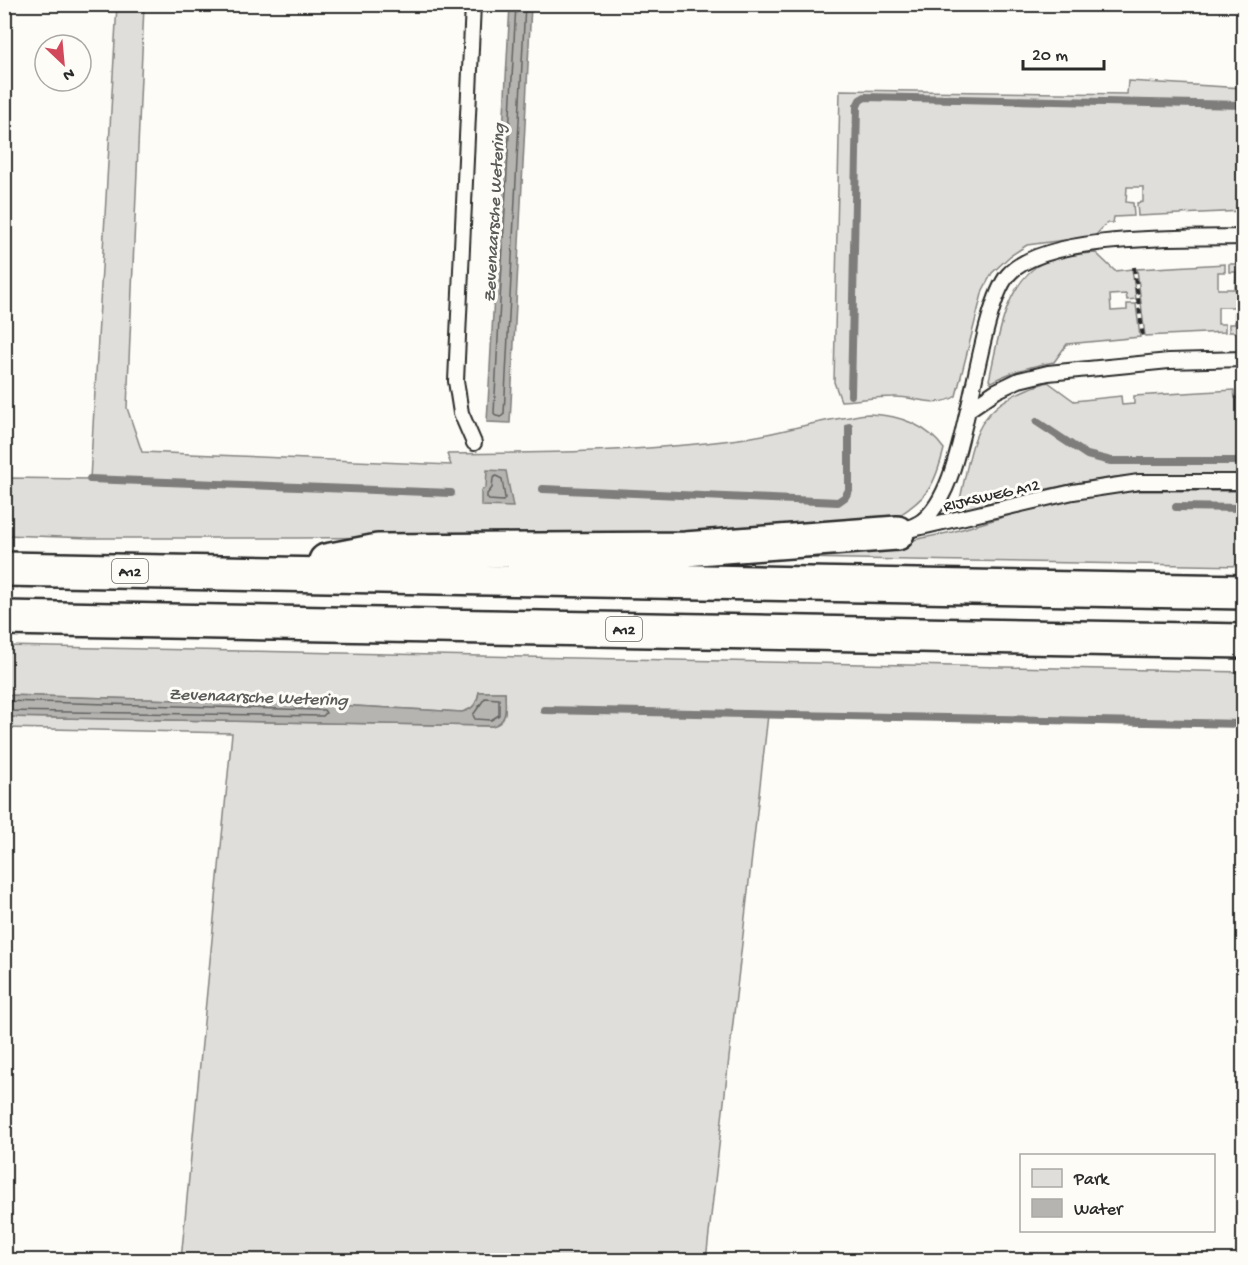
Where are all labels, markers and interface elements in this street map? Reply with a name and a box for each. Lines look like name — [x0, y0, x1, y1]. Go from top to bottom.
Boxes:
north arrow — [33, 33, 93, 93]
scale bar — [1023, 33, 1104, 71]
text: 20 m — [1032, 46, 1068, 67]
text: N — [59, 63, 77, 84]
water label: Zevenaarsche Wetering — [480, 121, 511, 303]
street label: RIJKSWEG A12 — [942, 477, 1042, 518]
road number: A12 — [112, 559, 148, 583]
road number: A12 — [606, 617, 642, 641]
water label: Zevenaarsche Wetering — [168, 685, 350, 712]
legend — [1020, 1154, 1215, 1232]
text: Park — [1073, 1170, 1110, 1191]
text: Water — [1074, 1200, 1124, 1221]

